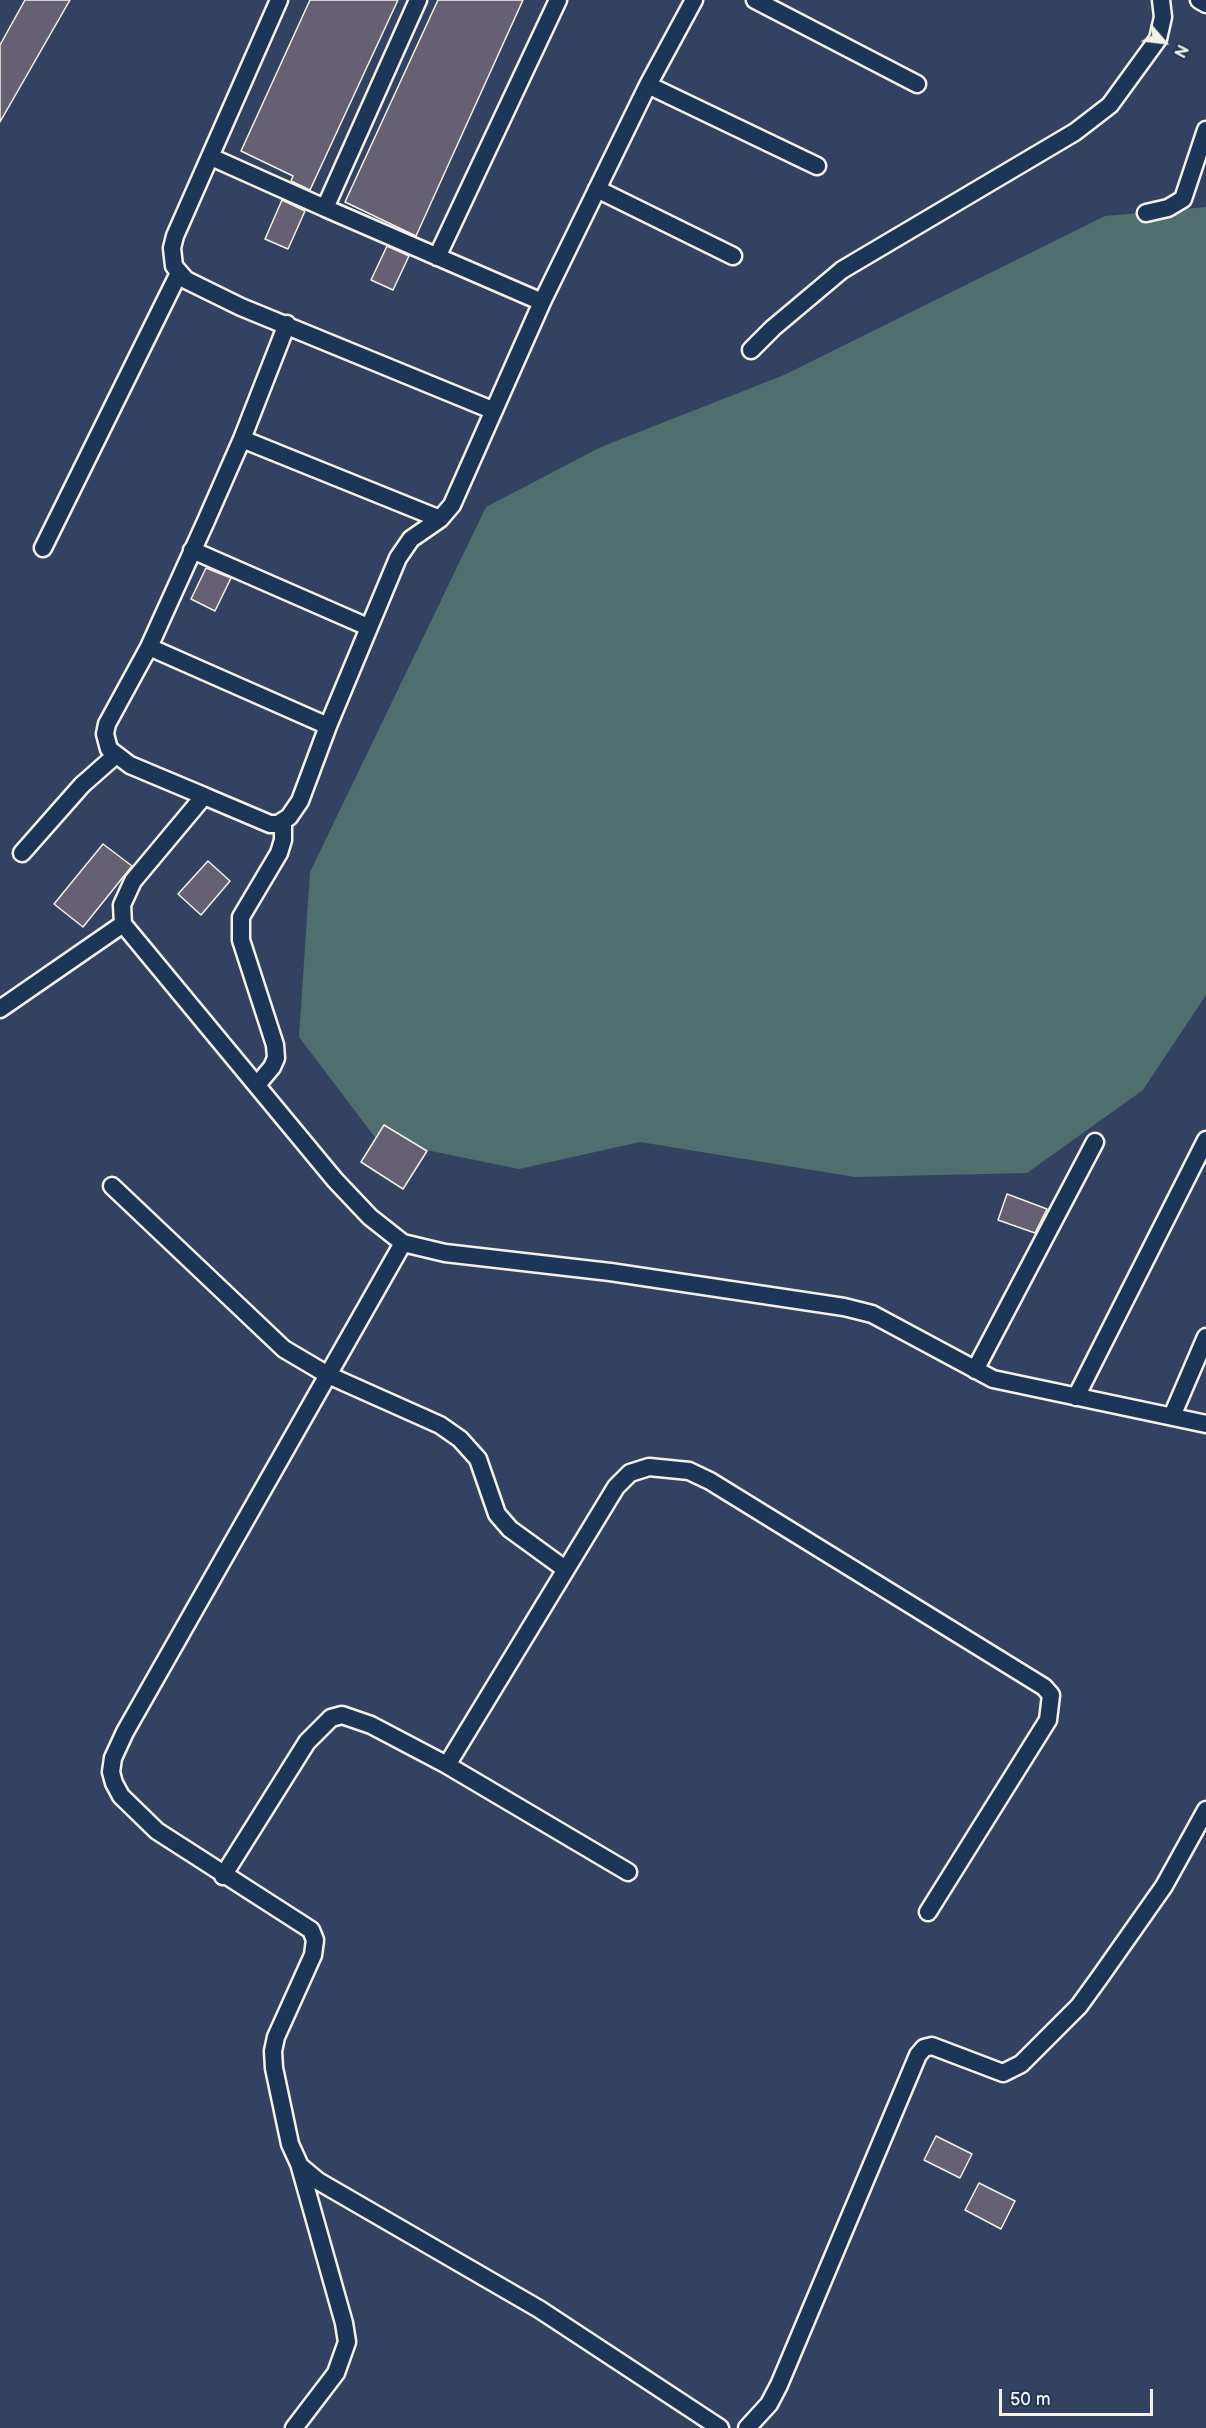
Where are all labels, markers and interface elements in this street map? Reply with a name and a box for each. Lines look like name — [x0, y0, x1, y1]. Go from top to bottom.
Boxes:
north arrow — [1134, 12, 1194, 72]
text: N — [1169, 41, 1192, 60]
scale bar — [1002, 2377, 1156, 2415]
text: 50 m — [1010, 2389, 1051, 2410]

